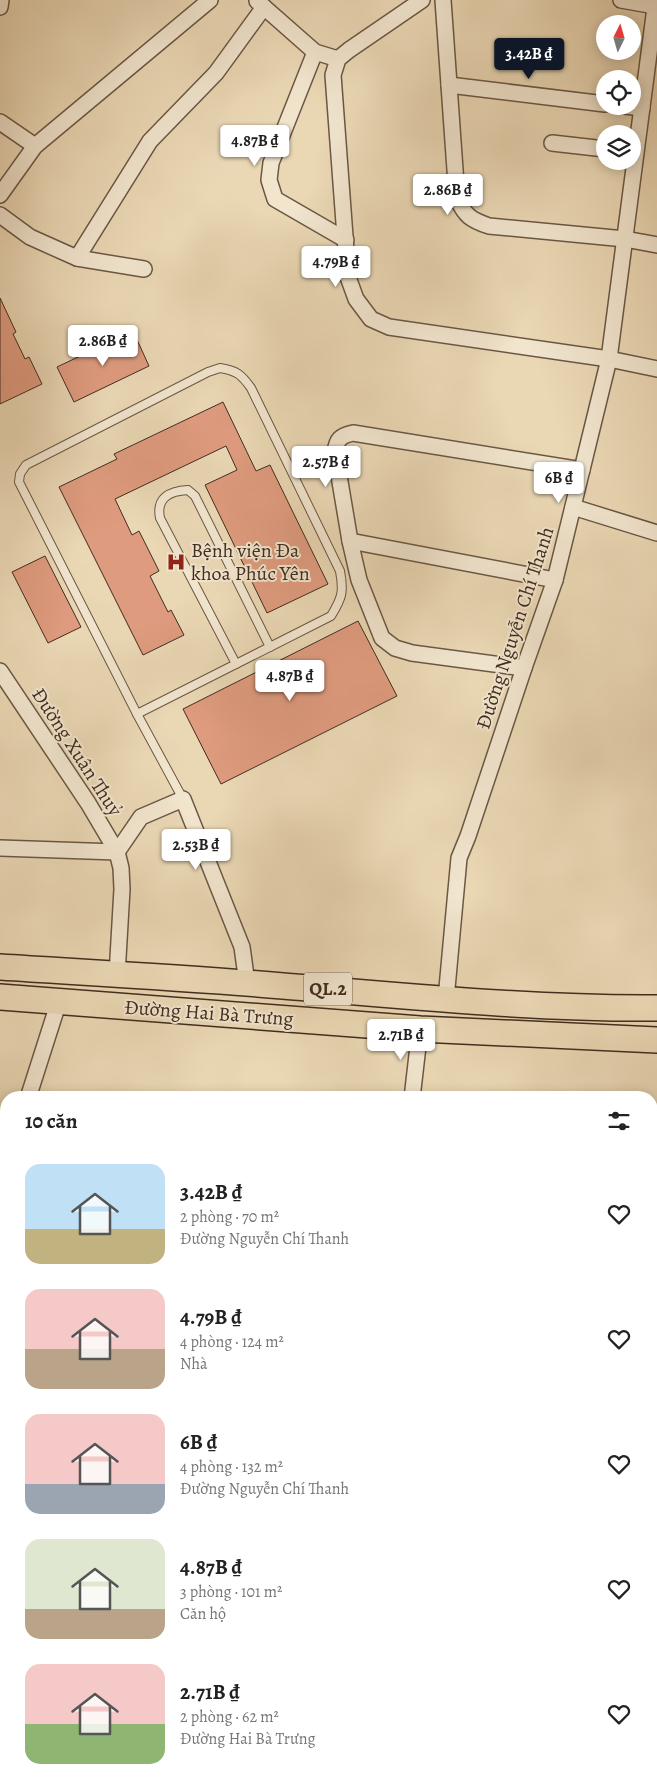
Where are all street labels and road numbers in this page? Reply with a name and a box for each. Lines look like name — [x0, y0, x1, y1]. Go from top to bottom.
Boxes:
street label: Đường Nguyễn Chí Thanh — [469, 523, 561, 733]
street label: Đường Xuân Thuỷ — [25, 683, 129, 822]
road number: QL.2 — [304, 972, 352, 1006]
street label: Đường Hai Bà Trưng — [124, 994, 294, 1032]

